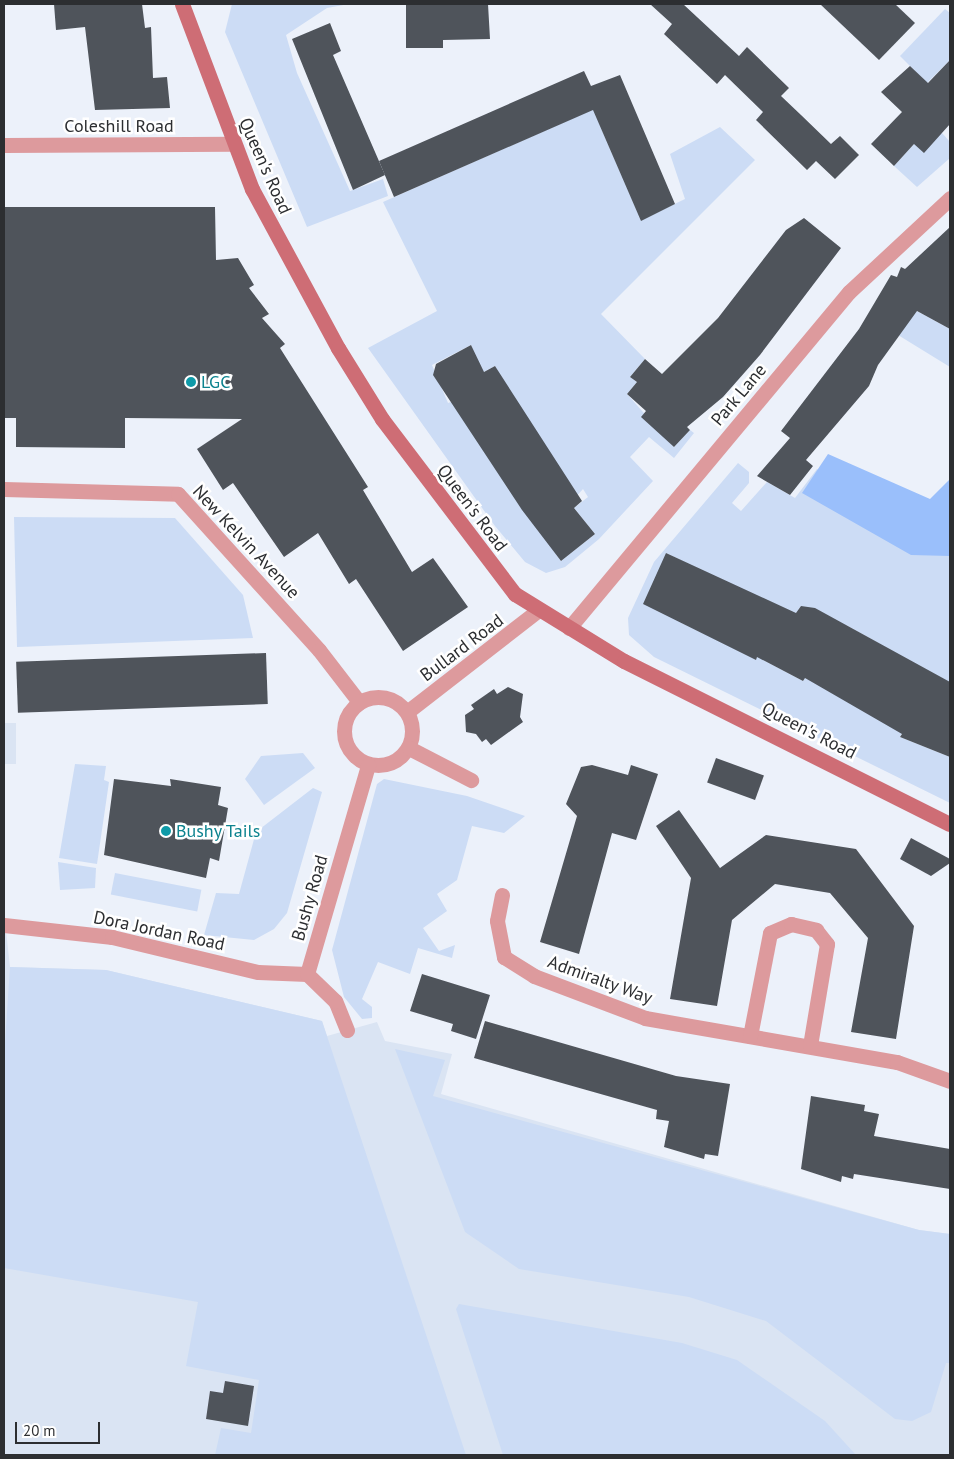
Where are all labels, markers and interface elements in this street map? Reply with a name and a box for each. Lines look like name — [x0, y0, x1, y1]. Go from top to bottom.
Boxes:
street label: Queen's Road — [234, 114, 296, 218]
street label: Coleshill Road — [64, 115, 174, 137]
street label: Park Lane — [707, 359, 771, 431]
place label: LGC — [201, 371, 230, 393]
marker: LGC — [185, 376, 197, 388]
street label: Queen's Road — [432, 460, 512, 556]
street label: New Kelvin Avenue — [188, 481, 304, 603]
street label: Bullard Road — [416, 610, 508, 686]
street label: Queen's Road — [758, 698, 860, 764]
place label: Bushy Tails — [176, 820, 262, 842]
marker: Bushy Tails — [160, 825, 172, 837]
street label: Bushy Road — [287, 852, 333, 944]
street label: Dora Jordan Road — [91, 907, 227, 955]
street label: Admiralty Way — [544, 951, 656, 1009]
scale bar — [18, 1412, 102, 1444]
text: 20 m — [23, 1421, 56, 1440]

